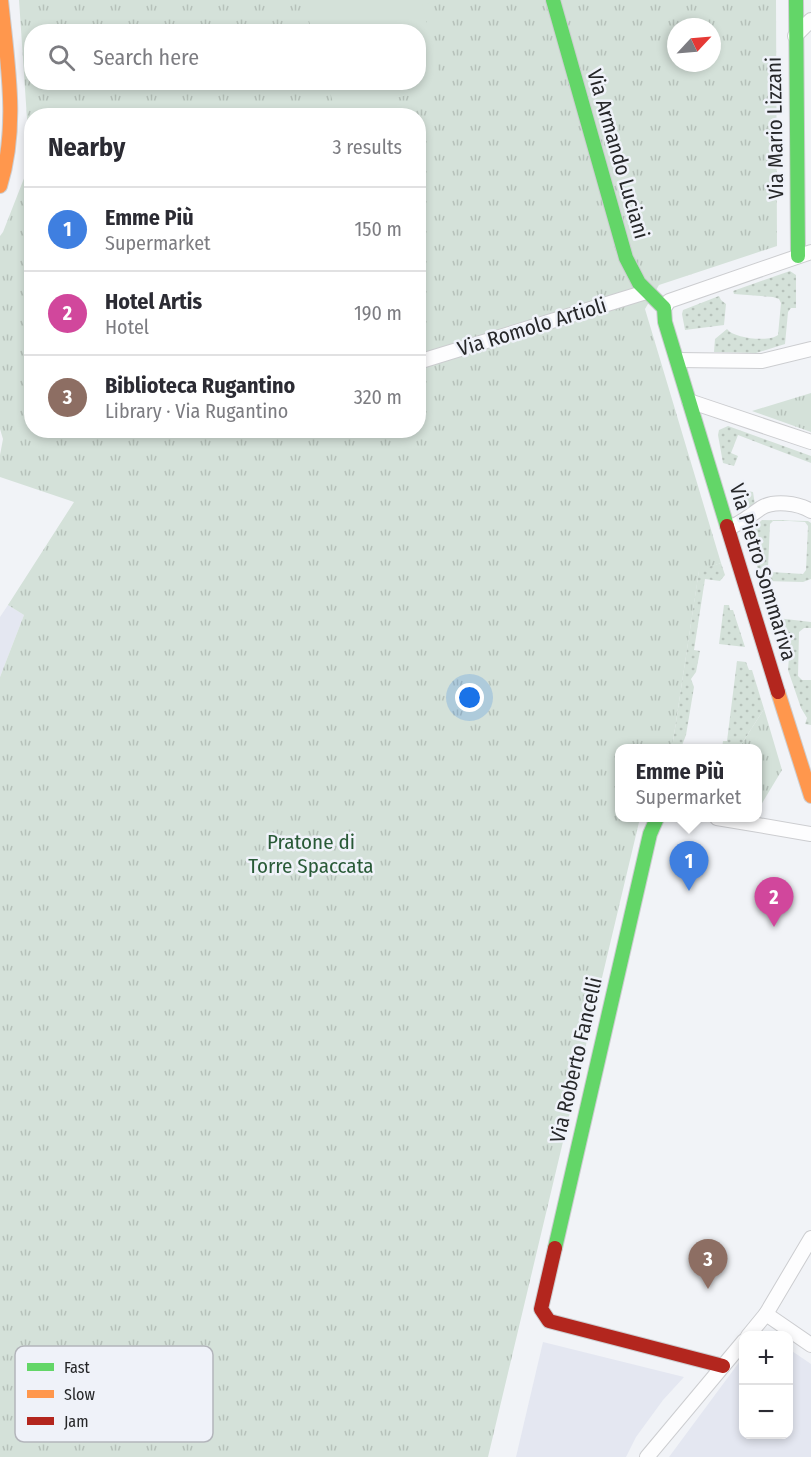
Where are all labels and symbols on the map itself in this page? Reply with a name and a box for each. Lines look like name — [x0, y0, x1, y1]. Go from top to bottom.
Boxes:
north arrow — [667, 18, 721, 72]
street label: Via Mario Lizzani — [761, 56, 789, 200]
street label: Via Armando Luciani — [581, 66, 655, 242]
street label: Via Romolo Artioli — [454, 292, 610, 362]
street label: Via Pietro Sommariva — [724, 480, 802, 664]
your location — [455, 683, 484, 712]
park label: Pratone di Torre Spaccata — [248, 829, 374, 879]
pin: 1 — [670, 842, 708, 891]
pin: 2 — [754, 878, 794, 927]
street label: Via Roberto Fancelli — [544, 975, 608, 1145]
pin: 3 — [688, 1240, 728, 1289]
legend — [15, 1346, 213, 1442]
text: Fast — [64, 1358, 91, 1377]
text: Slow — [64, 1385, 95, 1404]
text: Jam — [64, 1412, 89, 1431]

